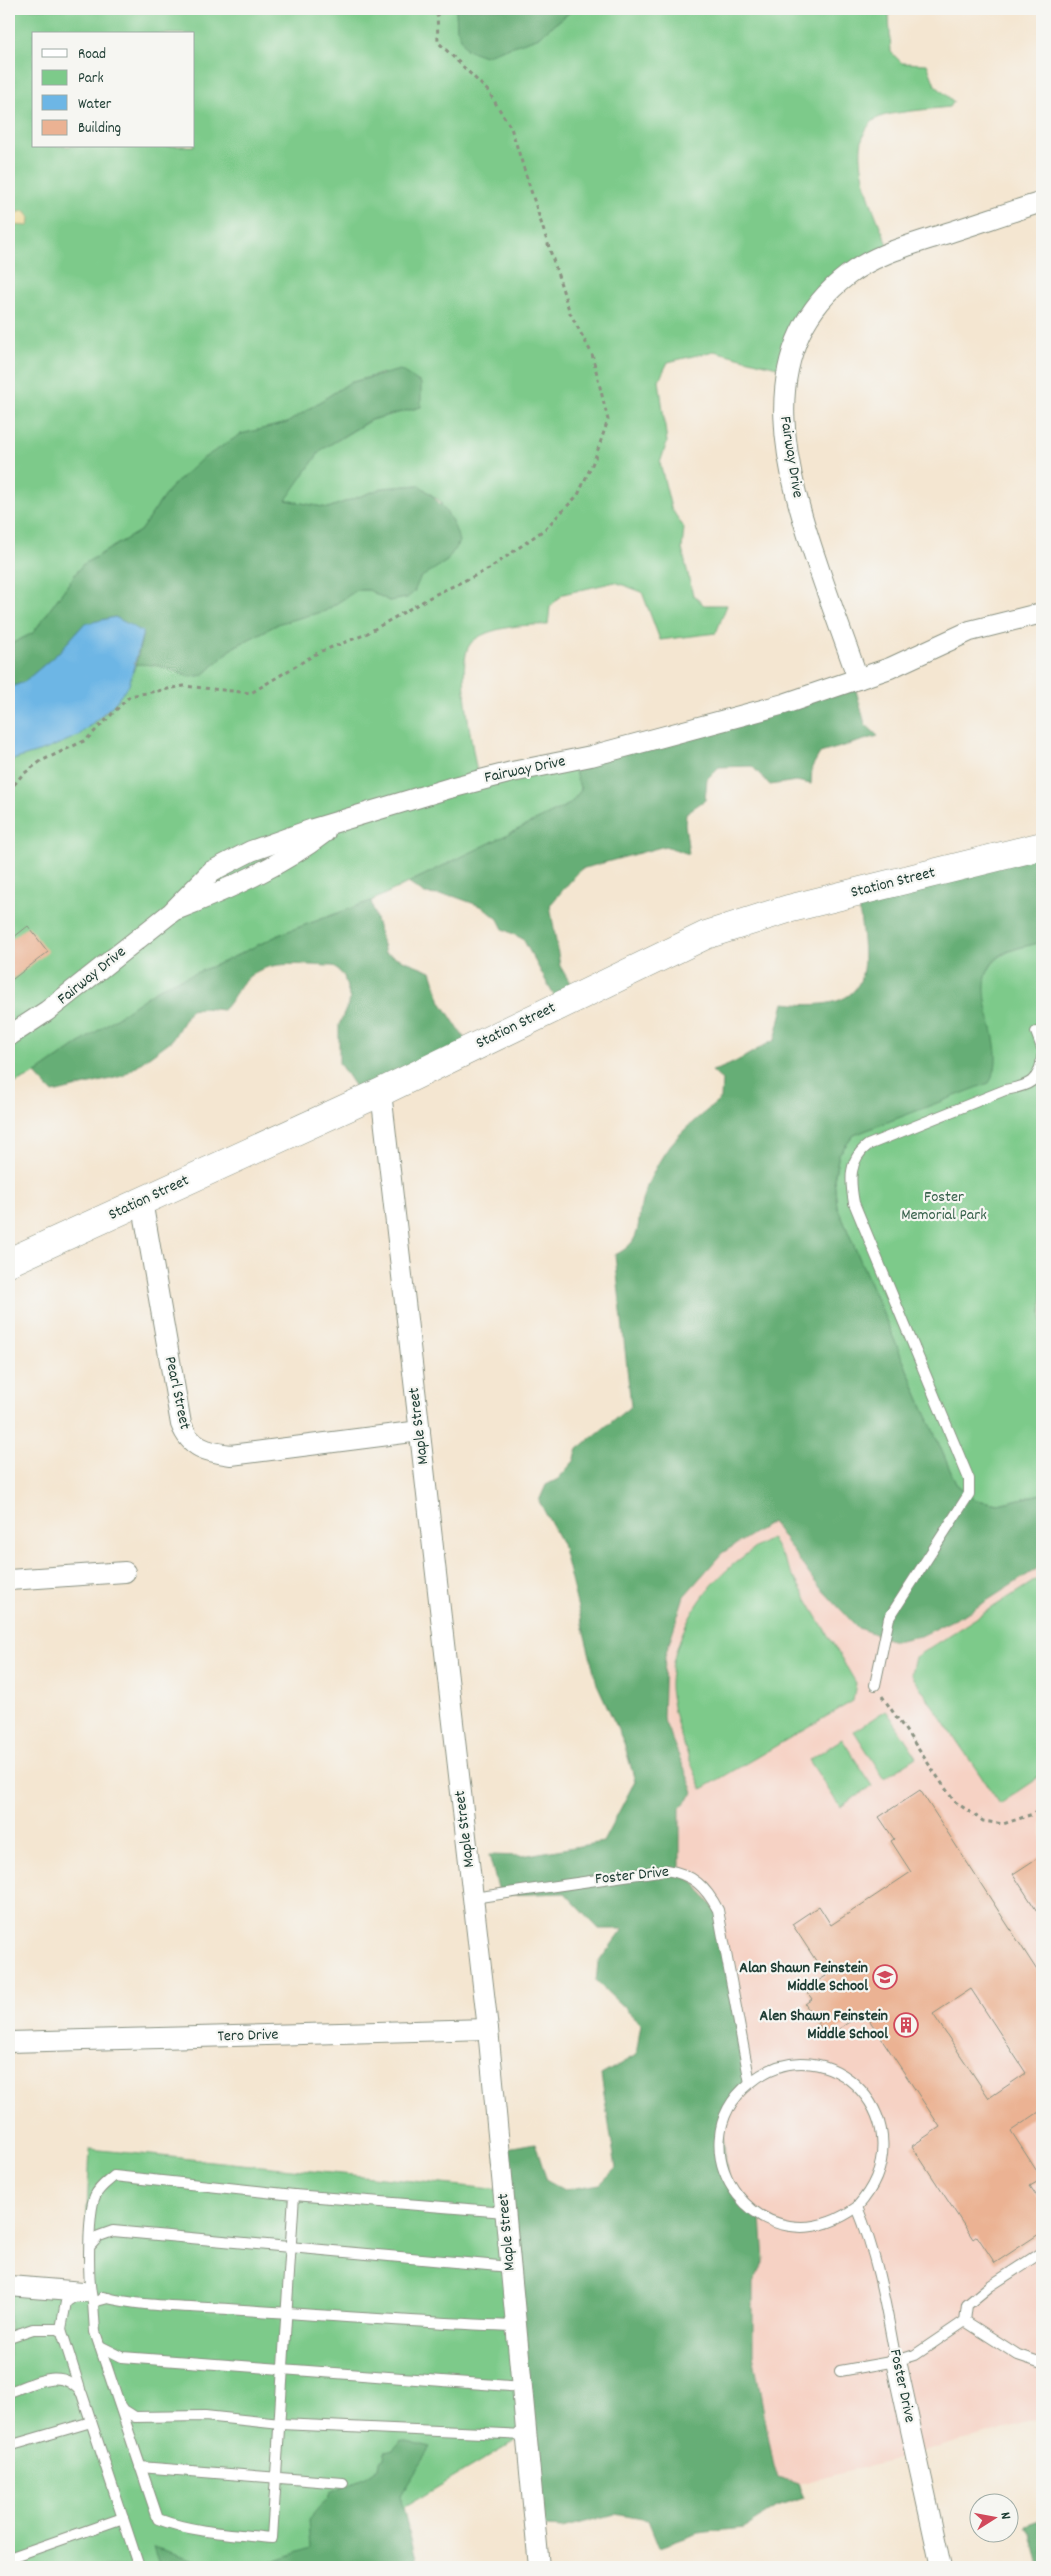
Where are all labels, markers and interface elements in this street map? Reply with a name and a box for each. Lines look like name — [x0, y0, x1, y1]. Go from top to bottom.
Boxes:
legend — [32, 32, 195, 148]
text: Road — [78, 44, 106, 66]
text: Park — [78, 68, 104, 90]
text: Water — [78, 94, 112, 116]
text: Building — [78, 118, 121, 140]
street label: Fairway Drive — [773, 415, 809, 499]
street label: Fairway Drive — [482, 750, 568, 790]
street label: Station Street — [848, 861, 938, 905]
street label: Fairway Drive — [53, 941, 131, 1011]
street label: Station Street — [472, 997, 560, 1055]
street label: Station Street — [105, 1169, 193, 1227]
park label: Foster Memorial Park — [901, 1186, 987, 1227]
street label: Pearl Street — [158, 1354, 196, 1432]
street label: Maple Street — [403, 1386, 435, 1466]
street label: Maple Street — [449, 1789, 481, 1869]
street label: Foster Drive — [594, 1861, 670, 1891]
place label: Alan Shawn Feinstein Middle School — [739, 1957, 868, 1998]
school or university icon: Alan Shawn Feinstein Middle School — [872, 1964, 898, 1990]
place label: Alen Shawn Feinstein Middle School — [760, 2005, 888, 2046]
building icon: Alen Shawn Feinstein Middle School — [893, 2012, 919, 2038]
street label: Tero Drive — [217, 2023, 279, 2049]
street label: Maple Street — [492, 2192, 522, 2272]
street label: Foster Drive — [883, 2347, 921, 2425]
north arrow — [968, 2494, 1018, 2544]
text: N — [994, 2511, 1015, 2521]

